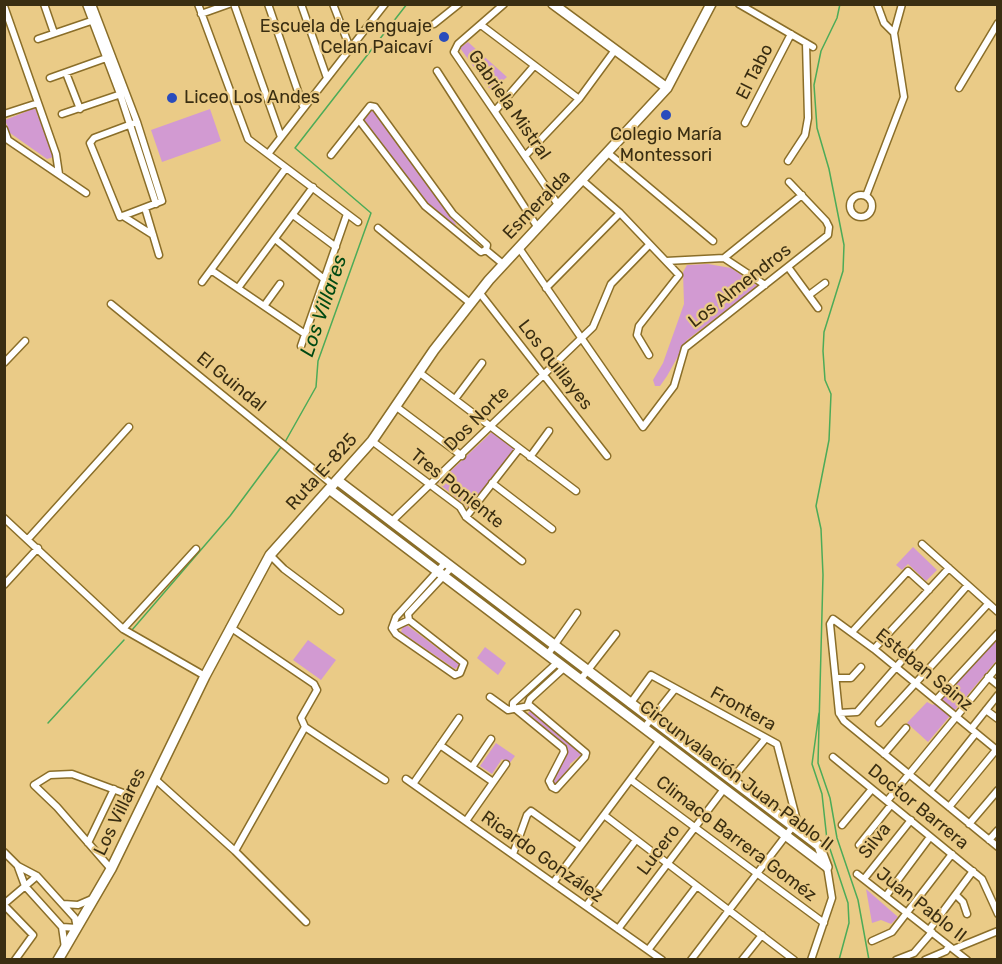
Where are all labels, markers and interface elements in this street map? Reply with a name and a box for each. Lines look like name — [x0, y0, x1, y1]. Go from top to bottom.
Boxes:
place label: Escuela de Lenguaje Celan Paicaví — [260, 16, 432, 58]
marker: Escuela de Lenguaje Celan Paicaví — [437, 30, 451, 44]
street label: El Tabo — [732, 41, 778, 103]
street label: Gabriela Mistral — [463, 46, 555, 164]
place label: Liceo Los Andes — [184, 87, 320, 109]
marker: Liceo Los Andes — [165, 91, 179, 105]
marker: Colegio María Montessori — [659, 108, 673, 122]
place label: Colegio María Montessori — [610, 124, 722, 166]
street label: Esmeralda — [499, 166, 575, 244]
street label: Los Almendros — [684, 239, 796, 333]
water label: Los Villares — [295, 252, 353, 360]
street label: Los Quillayes — [513, 316, 597, 414]
street label: El Guindal — [192, 347, 270, 417]
street label: Dos Norte — [440, 382, 514, 456]
street label: Ruta E-825 — [282, 429, 362, 515]
street label: Tres Poniente — [406, 445, 508, 533]
street label: Esteban Sainz — [871, 624, 977, 716]
street label: Frontera — [706, 682, 780, 736]
street label: Circunvalación Juan Pablo II — [635, 696, 837, 856]
street label: Doctor Barrera — [863, 760, 973, 854]
street label: Los Villares — [90, 765, 150, 859]
street label: Climaco Barrera Goméz — [651, 771, 821, 907]
street label: Ricardo González — [477, 807, 607, 907]
street label: Silva — [854, 819, 896, 863]
street label: Lucero — [633, 820, 685, 880]
street label: Juan Pablo II — [872, 863, 970, 947]

